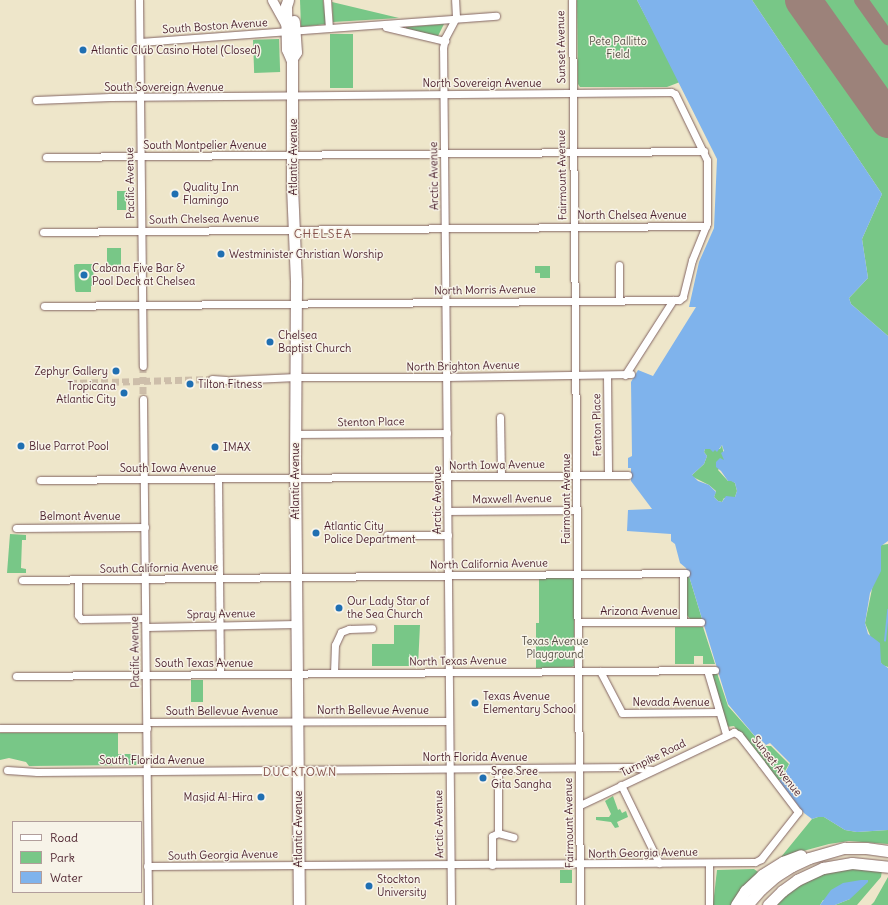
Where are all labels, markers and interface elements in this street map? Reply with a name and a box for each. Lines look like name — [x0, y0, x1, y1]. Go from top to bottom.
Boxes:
street label: Sunset Avenue — [554, 10, 568, 84]
street label: South Boston Avenue — [162, 16, 268, 36]
park label: Pete Pallitto Field — [589, 35, 647, 61]
place label: Atlantic Club Casino Hotel (Closed) — [91, 43, 260, 57]
marker: Atlantic Club Casino Hotel (Closed) — [78, 45, 88, 55]
street label: North Sovereign Avenue — [423, 76, 541, 90]
street label: South Sovereign Avenue — [104, 80, 224, 94]
street label: Atlantic Avenue — [286, 119, 300, 195]
street label: Fairmount Avenue — [555, 130, 569, 220]
street label: South Montpelier Avenue — [143, 138, 267, 152]
street label: Arctic Avenue — [427, 142, 441, 210]
street label: Pacific Avenue — [123, 147, 137, 219]
place label: Quality Inn Flamingo — [183, 181, 239, 207]
marker: Quality Inn Flamingo — [170, 189, 180, 199]
street label: North Chelsea Avenue — [577, 208, 687, 222]
street label: South Chelsea Avenue — [149, 211, 259, 227]
district label: CHELSEA — [294, 227, 352, 241]
place label: Westminister Christian Worship — [229, 247, 383, 261]
marker: Westminister Christian Worship — [216, 249, 226, 259]
place label: Cabana Five Bar & Pool Deck at Chelsea — [92, 262, 195, 288]
marker: Cabana Five Bar & Pool Deck at Chelsea — [79, 270, 89, 280]
street label: North Morris Avenue — [434, 283, 536, 297]
place label: Chelsea Baptist Church — [278, 329, 351, 355]
marker: Chelsea Baptist Church — [265, 337, 275, 347]
street label: North Brighton Avenue — [406, 358, 520, 374]
place label: Zephyr Gallery — [34, 364, 108, 378]
marker: Zephyr Gallery — [111, 366, 121, 376]
place label: Tilton Fitness — [198, 377, 262, 391]
marker: Tilton Fitness — [185, 379, 195, 389]
place label: Tropicana Atlantic City — [56, 380, 116, 406]
marker: Tropicana Atlantic City — [119, 388, 129, 398]
street label: Fenton Place — [590, 393, 604, 457]
street label: Stenton Place — [337, 415, 405, 429]
place label: Blue Parrot Pool — [29, 439, 109, 453]
place label: IMAX — [223, 440, 251, 454]
marker: Blue Parrot Pool — [16, 441, 26, 451]
marker: IMAX — [210, 442, 220, 452]
street label: Atlantic Avenue — [288, 443, 302, 519]
street label: Fairmount Avenue — [559, 454, 573, 544]
street label: North Iowa Avenue — [449, 458, 545, 472]
street label: South Iowa Avenue — [120, 461, 216, 475]
street label: Arctic Avenue — [430, 466, 444, 534]
street label: Maxwell Avenue — [472, 492, 552, 506]
street label: Belmont Avenue — [40, 509, 120, 523]
place label: Atlantic City Police Department — [324, 520, 415, 546]
marker: Atlantic City Police Department — [311, 528, 321, 538]
street label: North California Avenue — [430, 556, 548, 572]
street label: South California Avenue — [100, 560, 218, 576]
place label: Our Lady Star of the Sea Church — [347, 595, 429, 621]
marker: Our Lady Star of the Sea Church — [334, 603, 344, 613]
street label: Arizona Avenue — [600, 604, 678, 618]
street label: Spray Avenue — [187, 607, 255, 621]
street label: Pacific Avenue — [128, 616, 142, 688]
park label: Texas Avenue Playground — [522, 635, 588, 661]
street label: North Texas Avenue — [409, 654, 507, 668]
street label: South Texas Avenue — [155, 656, 253, 670]
place label: Texas Avenue Elementary School — [483, 690, 576, 716]
street label: Nevada Avenue — [632, 695, 710, 709]
marker: Texas Avenue Elementary School — [470, 698, 480, 708]
street label: North Bellevue Avenue — [317, 703, 429, 717]
street label: South Bellevue Avenue — [166, 704, 278, 718]
street label: Sunset Avenue — [749, 733, 805, 799]
street label: Turnpike Road — [618, 737, 688, 779]
street label: North Florida Avenue — [423, 750, 527, 764]
street label: South Florida Avenue — [99, 753, 205, 767]
district label: DUCKTOWN — [263, 765, 337, 779]
place label: Sree Sree Gita Sangha — [491, 765, 552, 791]
marker: Sree Sree Gita Sangha — [478, 773, 488, 783]
street label: Fairmount Avenue — [562, 778, 576, 868]
place label: Masjid Al-Hira — [184, 790, 253, 804]
street label: Arctic Avenue — [432, 790, 446, 858]
street label: Atlantic Avenue — [291, 791, 305, 867]
marker: Masjid Al-Hira — [256, 792, 266, 802]
legend — [12, 821, 142, 893]
text: Road — [50, 830, 78, 845]
street label: North Georgia Avenue — [588, 845, 698, 861]
street label: South Georgia Avenue — [168, 847, 278, 863]
text: Park — [50, 850, 75, 865]
text: Water — [50, 870, 83, 885]
place label: Stockton University — [377, 873, 426, 899]
marker: Stockton University — [364, 881, 374, 891]

